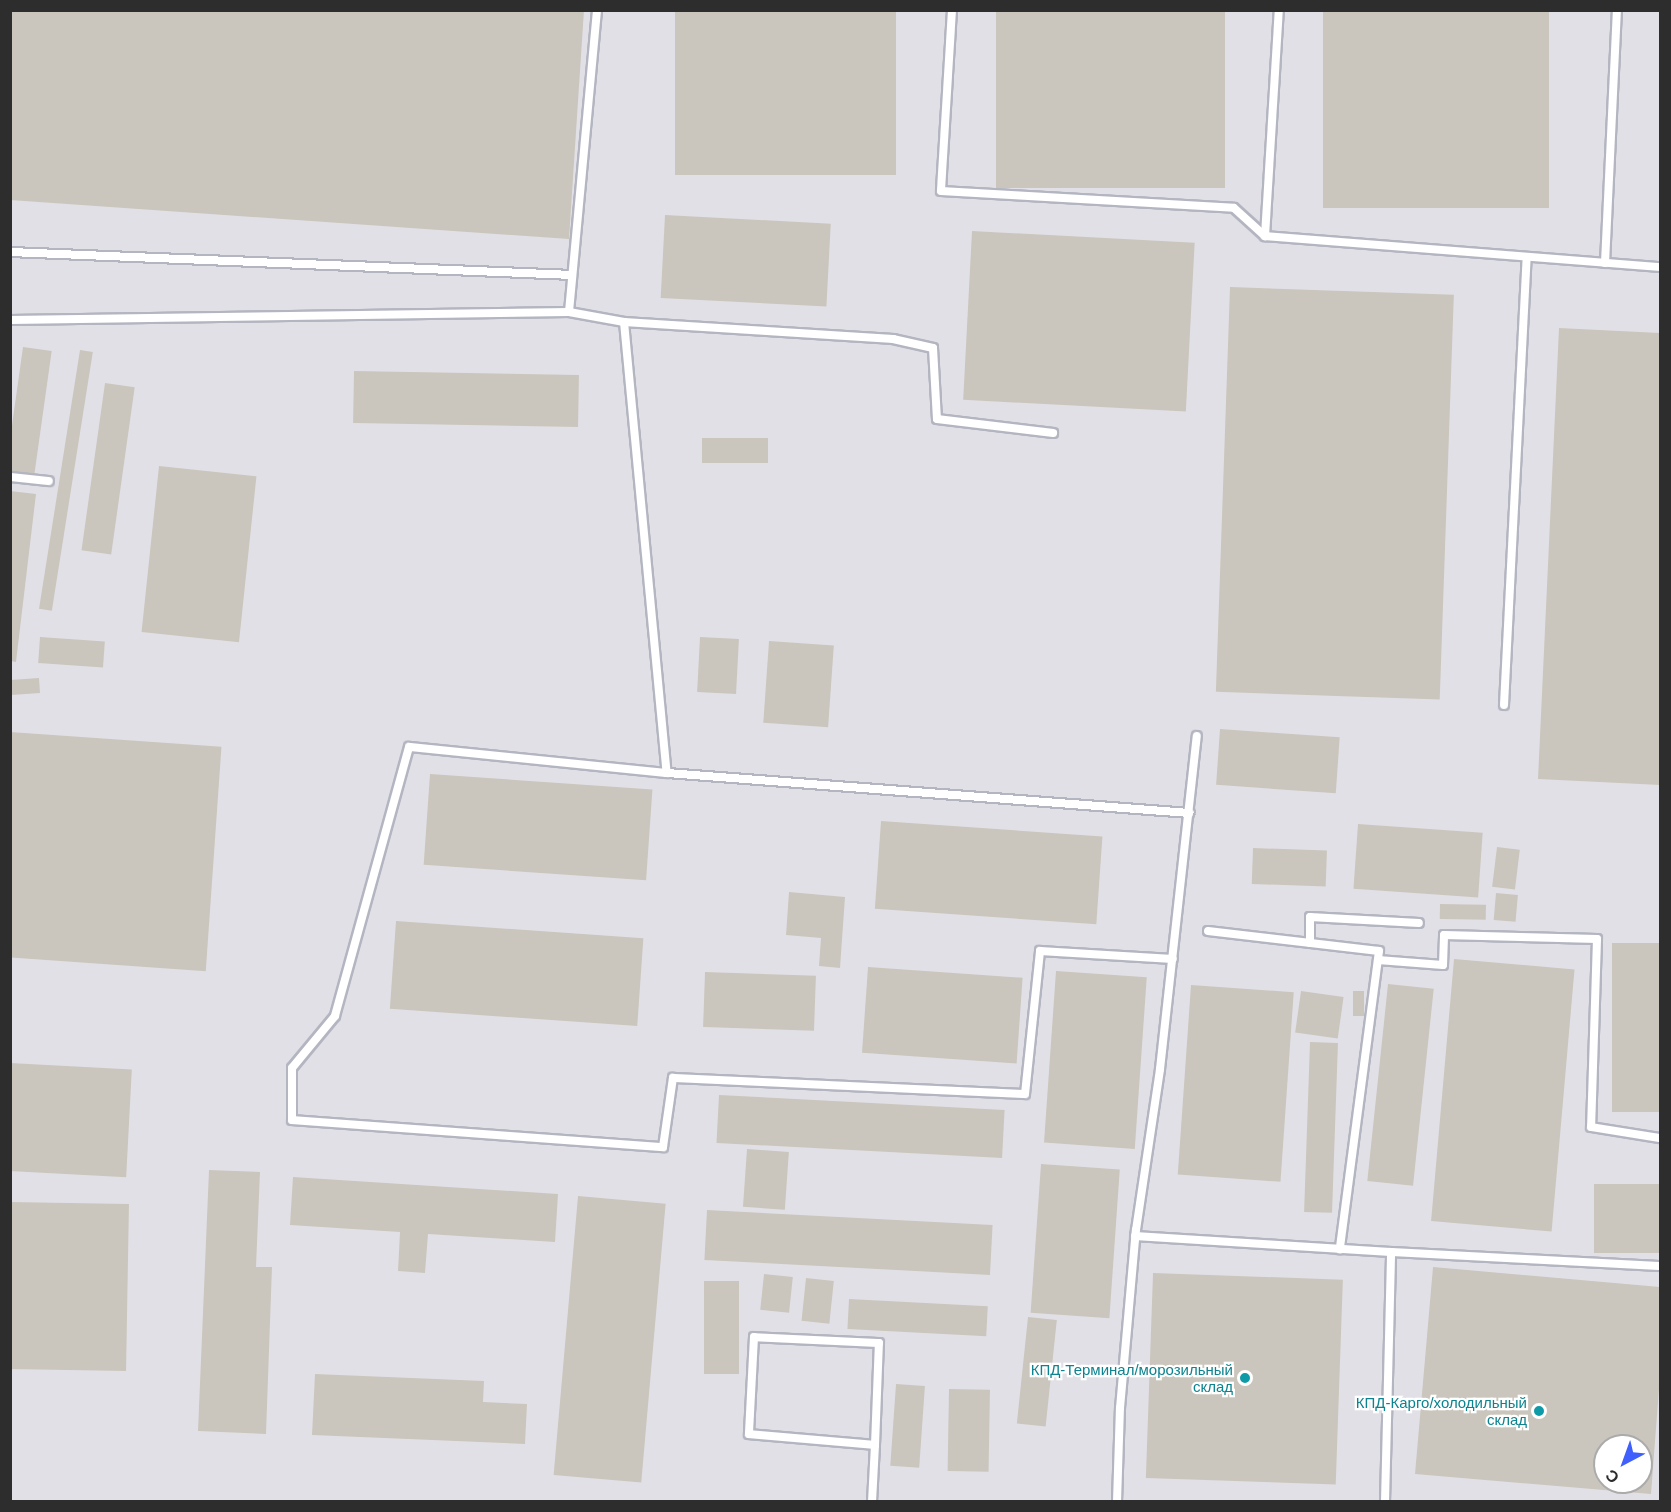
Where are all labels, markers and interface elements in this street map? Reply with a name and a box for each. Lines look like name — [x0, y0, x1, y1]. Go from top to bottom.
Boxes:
place label: КПД-Терминал/морозильный склад — [1031, 1360, 1233, 1395]
marker: КПД-Терминал/морозильный склад — [1238, 1371, 1252, 1385]
place label: КПД-Карго/холодильный склад — [1356, 1393, 1527, 1428]
marker: КПД-Карго/холодильный склад — [1532, 1404, 1546, 1418]
north arrow — [1593, 1434, 1653, 1494]
text: С — [1602, 1466, 1622, 1487]

